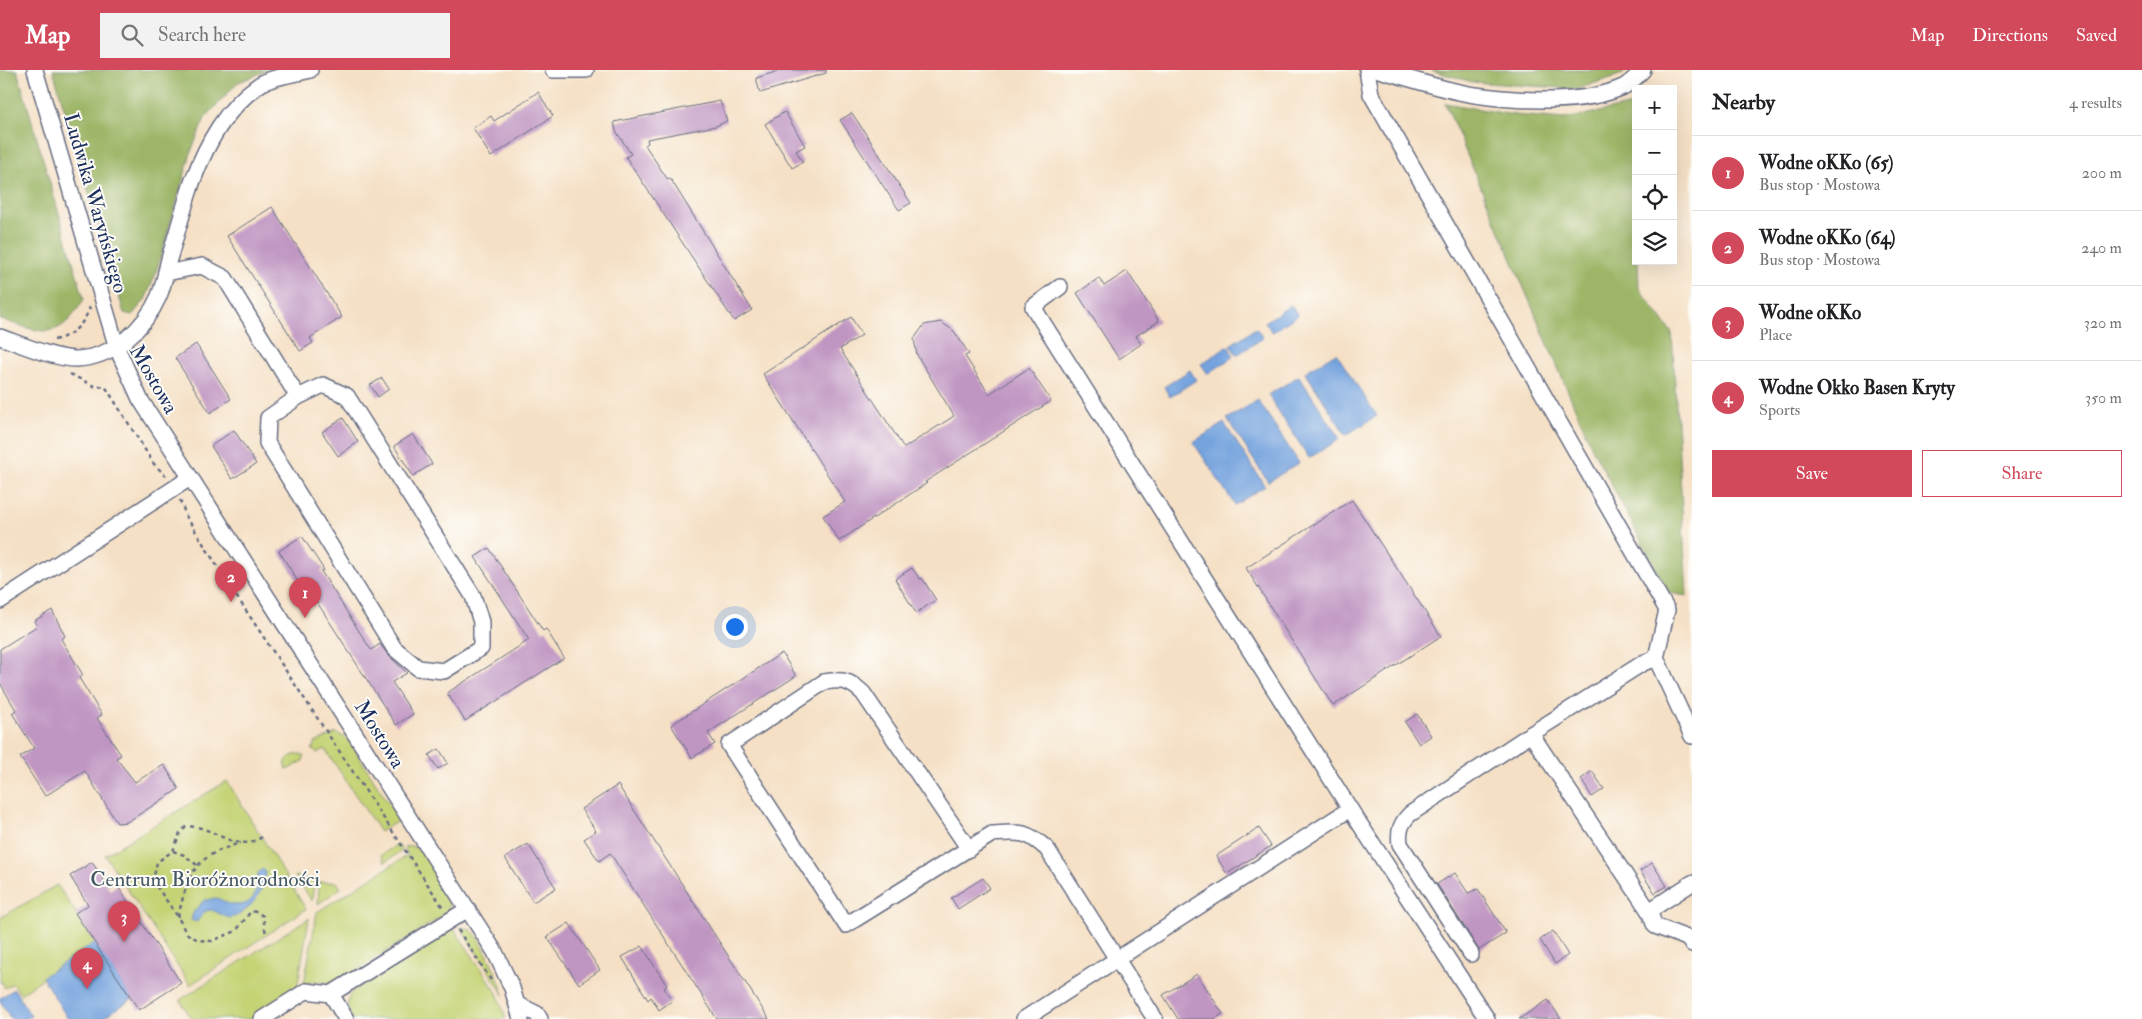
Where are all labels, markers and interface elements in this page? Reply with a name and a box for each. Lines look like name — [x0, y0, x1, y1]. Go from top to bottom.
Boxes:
search box — [100, 13, 450, 58]
text: Map — [25, 20, 70, 51]
icon: search — [118, 21, 146, 49]
text: Search here — [158, 23, 246, 47]
text: Map — [1911, 24, 1944, 47]
text: Directions — [1972, 24, 2048, 47]
text: Saved — [2076, 24, 2117, 47]
map controls — [1632, 85, 1677, 265]
button: + — [1632, 85, 1677, 130]
text: Nearby — [1712, 89, 1775, 116]
text: 4 results — [2069, 93, 2122, 113]
street label: Ludwika Waryńskiego — [57, 110, 134, 296]
button: − — [1632, 130, 1677, 175]
text: Wodne oKKo (65) — [1759, 151, 1893, 175]
text: 1 — [1725, 163, 1731, 183]
text: 200 m — [2082, 163, 2122, 183]
button: locate — [1632, 175, 1677, 220]
text: Bus stop · Mostowa — [1759, 175, 1880, 195]
button: layers — [1632, 220, 1677, 265]
text: Wodne oKKo (64) — [1759, 226, 1895, 250]
text: 2 — [1724, 238, 1732, 258]
text: 240 m — [2081, 238, 2122, 258]
text: Bus stop · Mostowa — [1759, 250, 1880, 270]
text: Wodne oKKo — [1759, 301, 1861, 325]
text: 3 — [1725, 313, 1731, 333]
text: 320 m — [2084, 313, 2122, 333]
text: Place — [1759, 325, 1792, 345]
street label: Mostowa — [123, 340, 184, 419]
text: Wodne Okko Basen Kryty — [1759, 376, 1955, 400]
text: 4 — [1724, 388, 1732, 408]
text: 350 m — [2085, 388, 2122, 408]
text: Sports — [1759, 400, 1800, 420]
button: Save — [1712, 450, 1912, 497]
button: Share — [1922, 450, 2122, 497]
pin: 2 — [215, 561, 247, 602]
pin: 1 — [289, 577, 321, 618]
your location — [722, 614, 748, 640]
street label: Mostowa — [348, 695, 411, 774]
park label: Centrum Bioróżnorodności — [90, 866, 320, 893]
pin: 3 — [108, 901, 140, 942]
pin: 4 — [71, 948, 103, 989]

